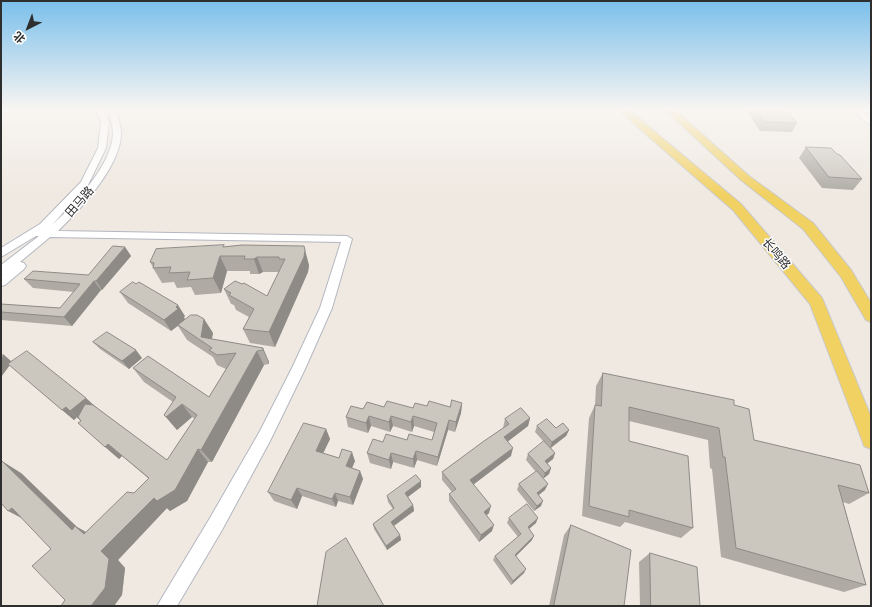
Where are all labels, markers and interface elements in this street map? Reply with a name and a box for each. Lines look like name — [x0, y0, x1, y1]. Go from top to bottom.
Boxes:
north arrow — [8, 8, 48, 48]
text: 北 — [11, 29, 28, 46]
street label: 田马路 — [63, 184, 97, 220]
street label: 长鸣路 — [759, 236, 793, 272]

